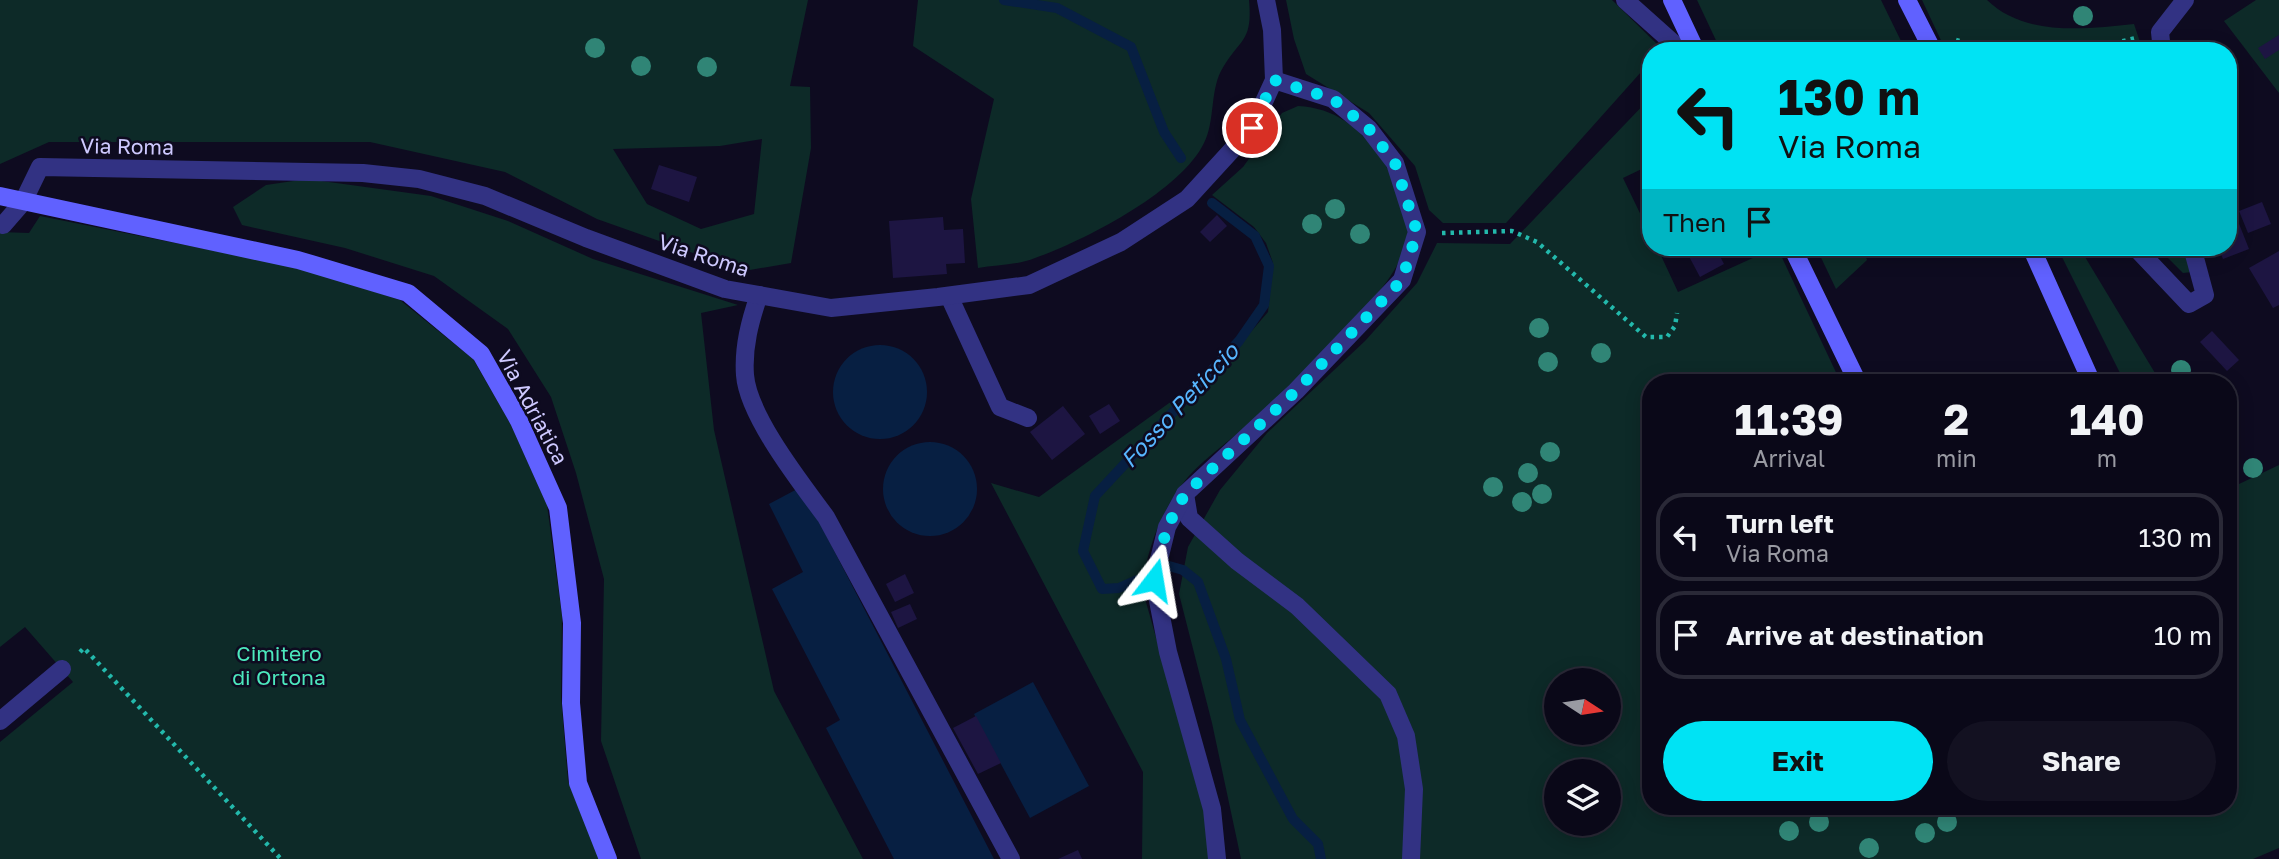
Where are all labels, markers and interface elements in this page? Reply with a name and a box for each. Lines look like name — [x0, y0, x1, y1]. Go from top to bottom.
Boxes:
text: 130 m — [1778, 67, 1920, 126]
icon: left — [1663, 70, 1754, 161]
pin — [1222, 98, 1282, 158]
icon: arrive — [1233, 109, 1271, 147]
text: Via Roma — [1778, 127, 1921, 165]
street label: Via Roma — [80, 132, 174, 160]
icon: arrive — [1740, 203, 1778, 241]
text: Then — [1663, 207, 1726, 238]
street label: Via Roma — [655, 228, 753, 282]
water label: Fosso Peticcio — [1114, 336, 1245, 473]
street label: Via Adriatica — [492, 345, 574, 469]
text: 11:39 — [1735, 394, 1844, 444]
text: 2 — [1944, 394, 1969, 444]
text: 140 — [2069, 394, 2144, 444]
text: Arrival — [1753, 444, 1825, 472]
text: min — [1936, 444, 1977, 472]
text: m — [2097, 444, 2117, 472]
text: Turn left — [1726, 508, 1834, 539]
icon: left — [1667, 518, 1705, 556]
text: 130 m — [2139, 522, 2212, 553]
text: Via Roma — [1726, 539, 1829, 567]
position arrow — [1117, 543, 1191, 617]
icon: arrive — [1667, 616, 1705, 654]
text: Arrive at destination — [1726, 620, 1984, 651]
text: 10 m — [2154, 620, 2212, 651]
park label: Cimitero di Ortona — [232, 640, 326, 690]
north arrow — [1544, 668, 1620, 746]
map controls — [1544, 668, 1621, 836]
button: Exit — [1663, 721, 1933, 801]
button: Share — [1947, 721, 2216, 801]
button: layers — [1544, 759, 1621, 836]

